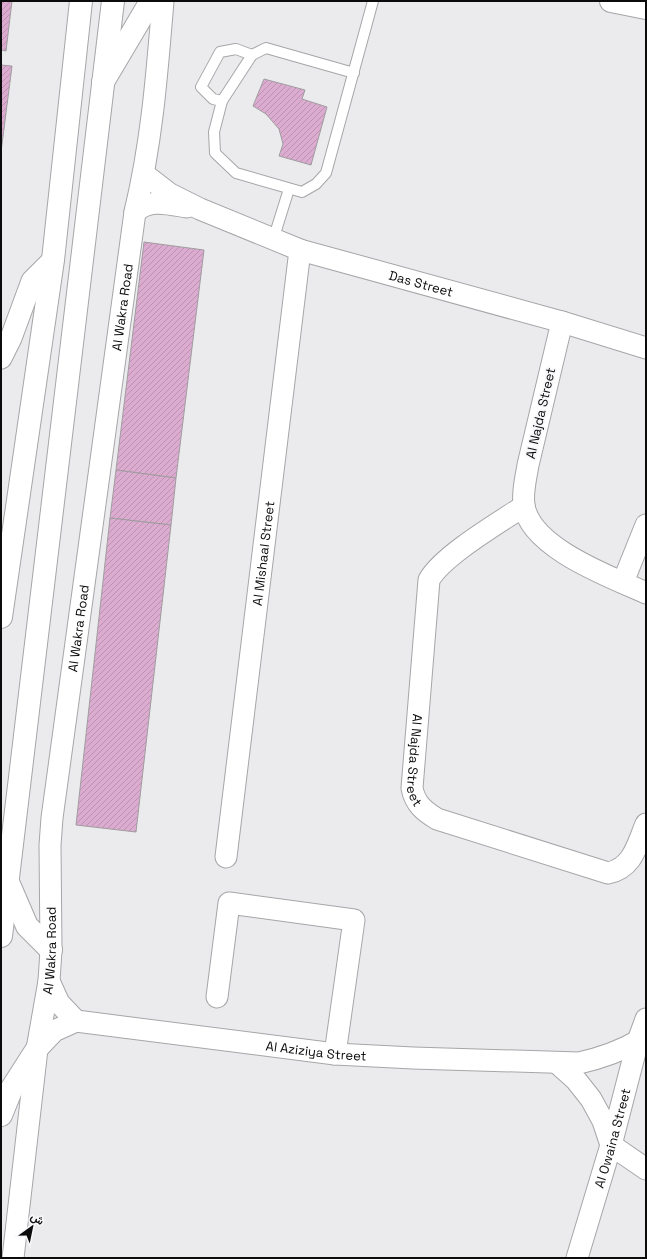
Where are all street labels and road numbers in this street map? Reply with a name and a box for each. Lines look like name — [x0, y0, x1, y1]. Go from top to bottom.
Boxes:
street label: Al Wakra Road — [108, 263, 137, 352]
street label: Das Street — [387, 267, 455, 301]
street label: Al Najda Street — [522, 366, 559, 460]
street label: Al Mishaal Street — [249, 500, 278, 607]
street label: Al Wakra Road — [64, 584, 93, 673]
street label: Al Najda Street — [403, 713, 426, 810]
street label: Al Wakra Road — [39, 906, 60, 996]
street label: Al Aziziya Street — [265, 1037, 367, 1065]
street label: Al Owaina Street — [591, 1086, 634, 1190]

